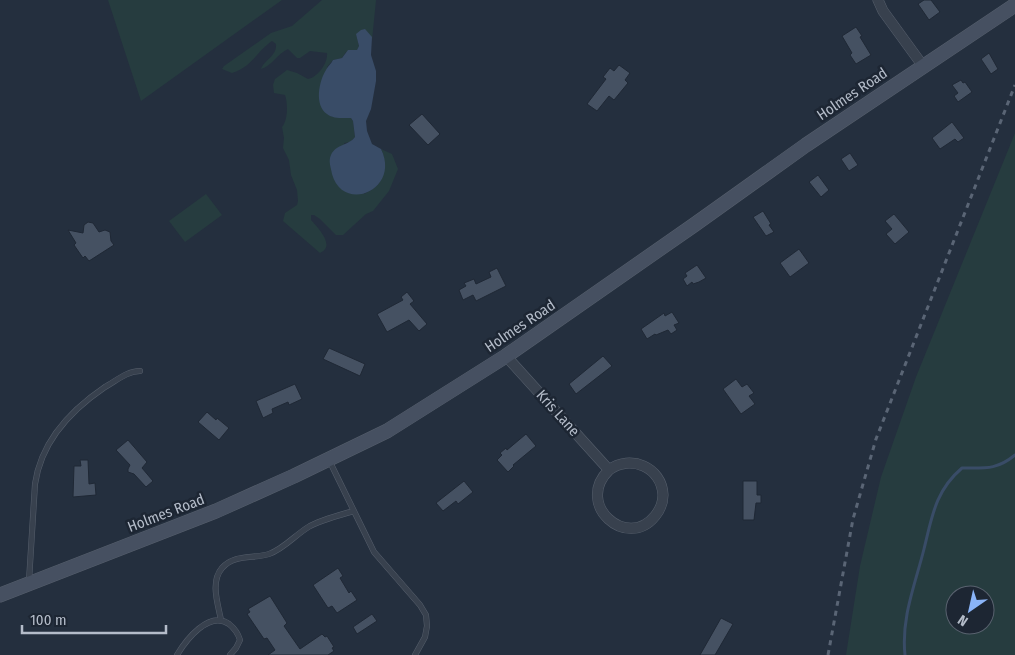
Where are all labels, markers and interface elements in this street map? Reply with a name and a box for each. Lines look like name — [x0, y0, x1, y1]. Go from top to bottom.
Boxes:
street label: Holmes Road — [813, 64, 891, 124]
street label: Holmes Road — [481, 296, 559, 356]
street label: Kris Lane — [533, 386, 583, 440]
street label: Holmes Road — [125, 490, 207, 536]
north arrow — [945, 585, 995, 635]
scale bar — [22, 602, 166, 634]
text: 100 m — [30, 611, 67, 629]
text: N — [955, 611, 971, 630]

